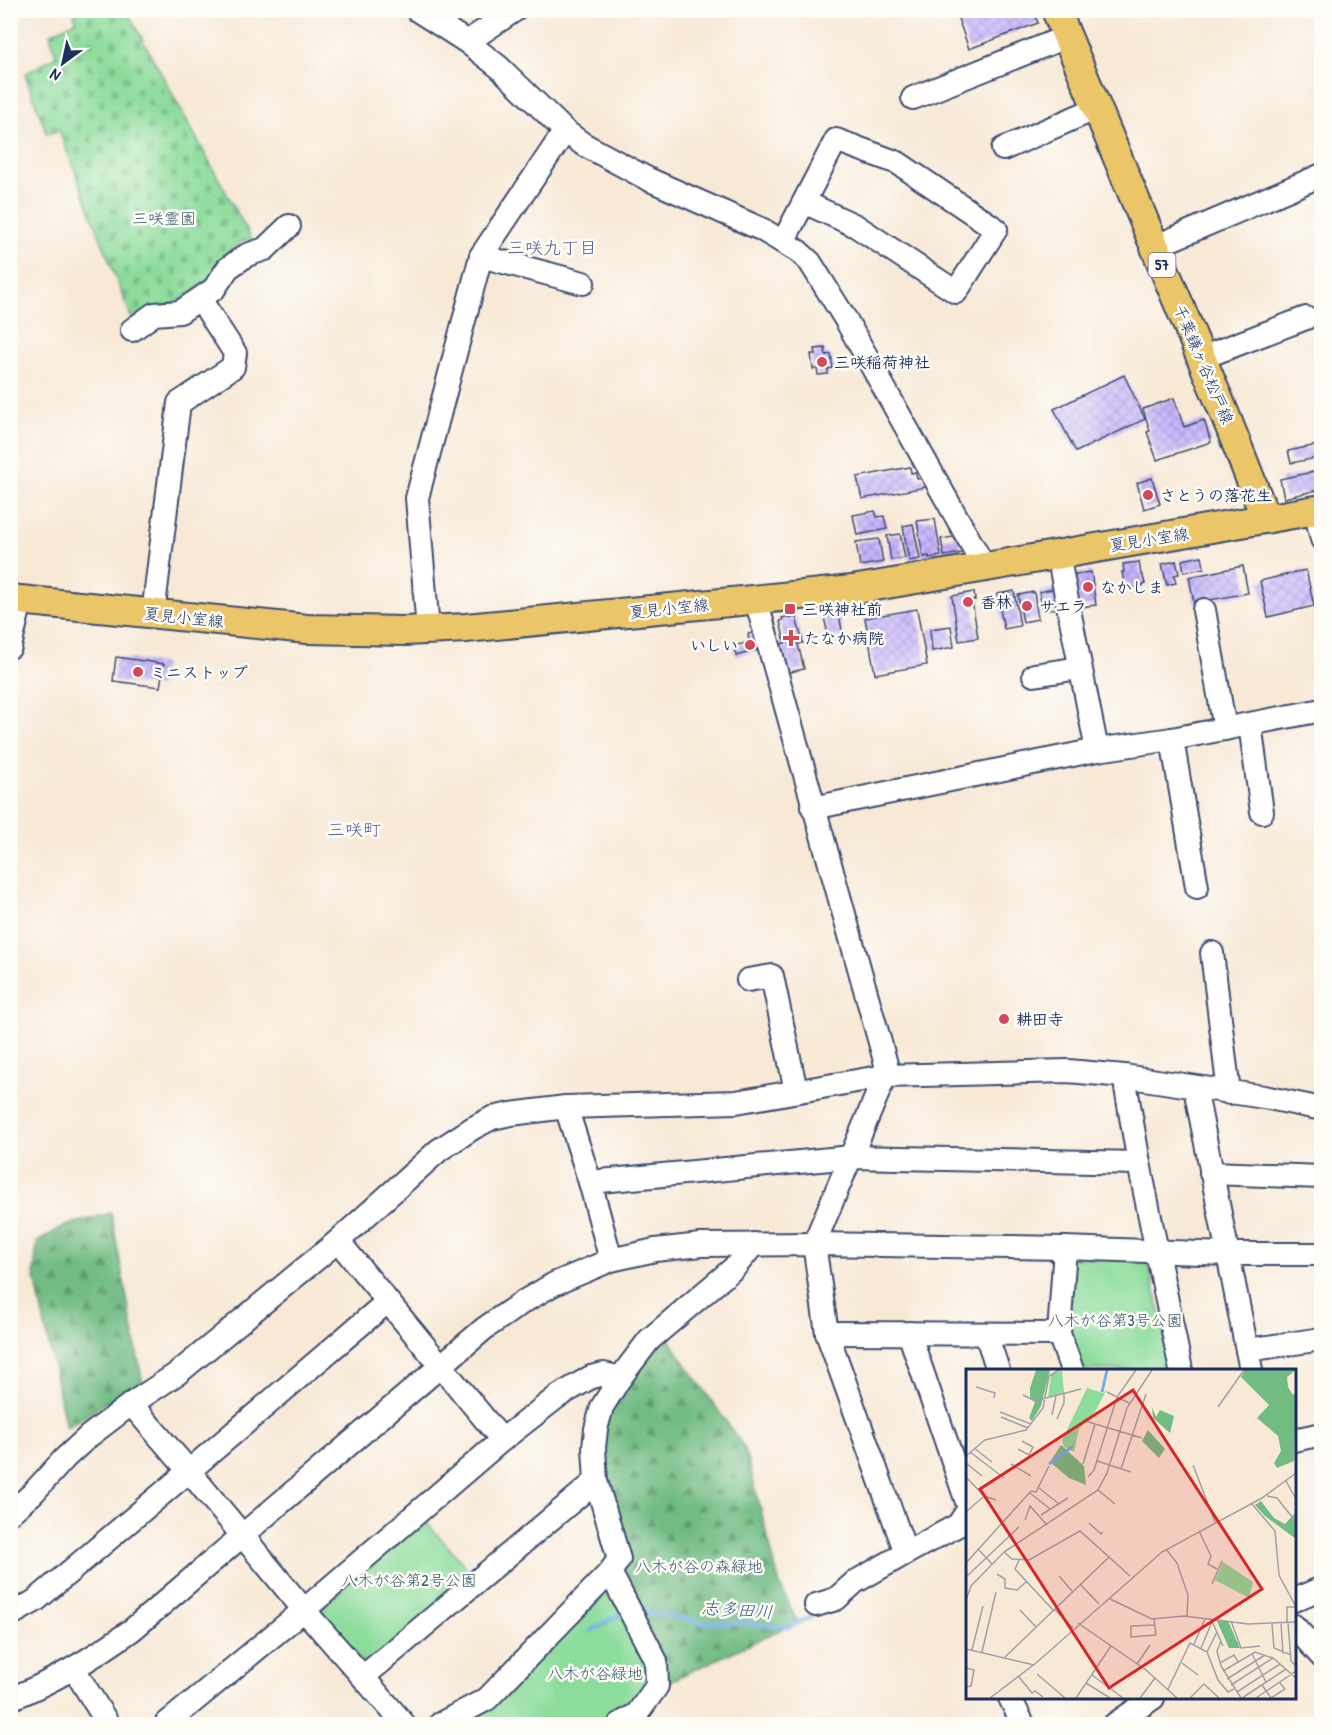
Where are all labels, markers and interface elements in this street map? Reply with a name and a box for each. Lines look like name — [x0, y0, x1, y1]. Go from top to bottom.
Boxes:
north arrow — [33, 33, 93, 93]
text: N — [45, 64, 64, 87]
park label: 三咲霊園 — [132, 207, 196, 229]
district label: 三咲九丁目 — [507, 235, 597, 260]
road number: 57 — [1148, 253, 1176, 277]
street label: 千葉鎌ヶ谷松戸線 — [1169, 301, 1239, 427]
place label: 三咲稲荷神社 — [834, 351, 930, 373]
marker: 三咲稲荷神社 — [815, 355, 829, 369]
place label: さとうの落花生 — [1160, 484, 1272, 506]
marker: さとうの落花生 — [1141, 488, 1155, 502]
street label: 夏見小室線 — [1108, 522, 1190, 556]
place label: なかしま — [1100, 576, 1164, 598]
marker: なかしま — [1081, 580, 1095, 594]
place label: 香林 — [980, 591, 1012, 613]
street label: 夏見小室線 — [628, 593, 710, 623]
marker: 香林 — [961, 595, 975, 609]
place label: サエラ — [1039, 595, 1087, 617]
place label: 三咲神社前 — [802, 598, 882, 620]
marker: サエラ — [1020, 599, 1034, 613]
street label: 夏見小室線 — [143, 602, 225, 632]
marker: 三咲神社前 — [783, 602, 797, 616]
place label: たなか病院 — [804, 627, 884, 649]
marker: たなか病院 — [782, 629, 800, 647]
place label: いしい — [690, 634, 738, 656]
marker: いしい — [743, 638, 757, 652]
place label: ミニストップ — [150, 661, 248, 683]
marker: ミニストップ — [131, 665, 145, 679]
district label: 三咲町 — [327, 817, 381, 842]
place label: 耕田寺 — [1016, 1008, 1064, 1030]
marker: 耕田寺 — [997, 1012, 1011, 1026]
park label: 八木が谷第3号公園 — [1047, 1309, 1183, 1331]
inset map — [966, 1369, 1296, 1699]
park label: 八木が谷の森緑地 — [635, 1555, 763, 1577]
park label: 八木が谷第2号公園 — [341, 1569, 477, 1591]
water label: 志多田川 — [700, 1595, 774, 1624]
park label: 八木が谷緑地 — [547, 1662, 643, 1684]

